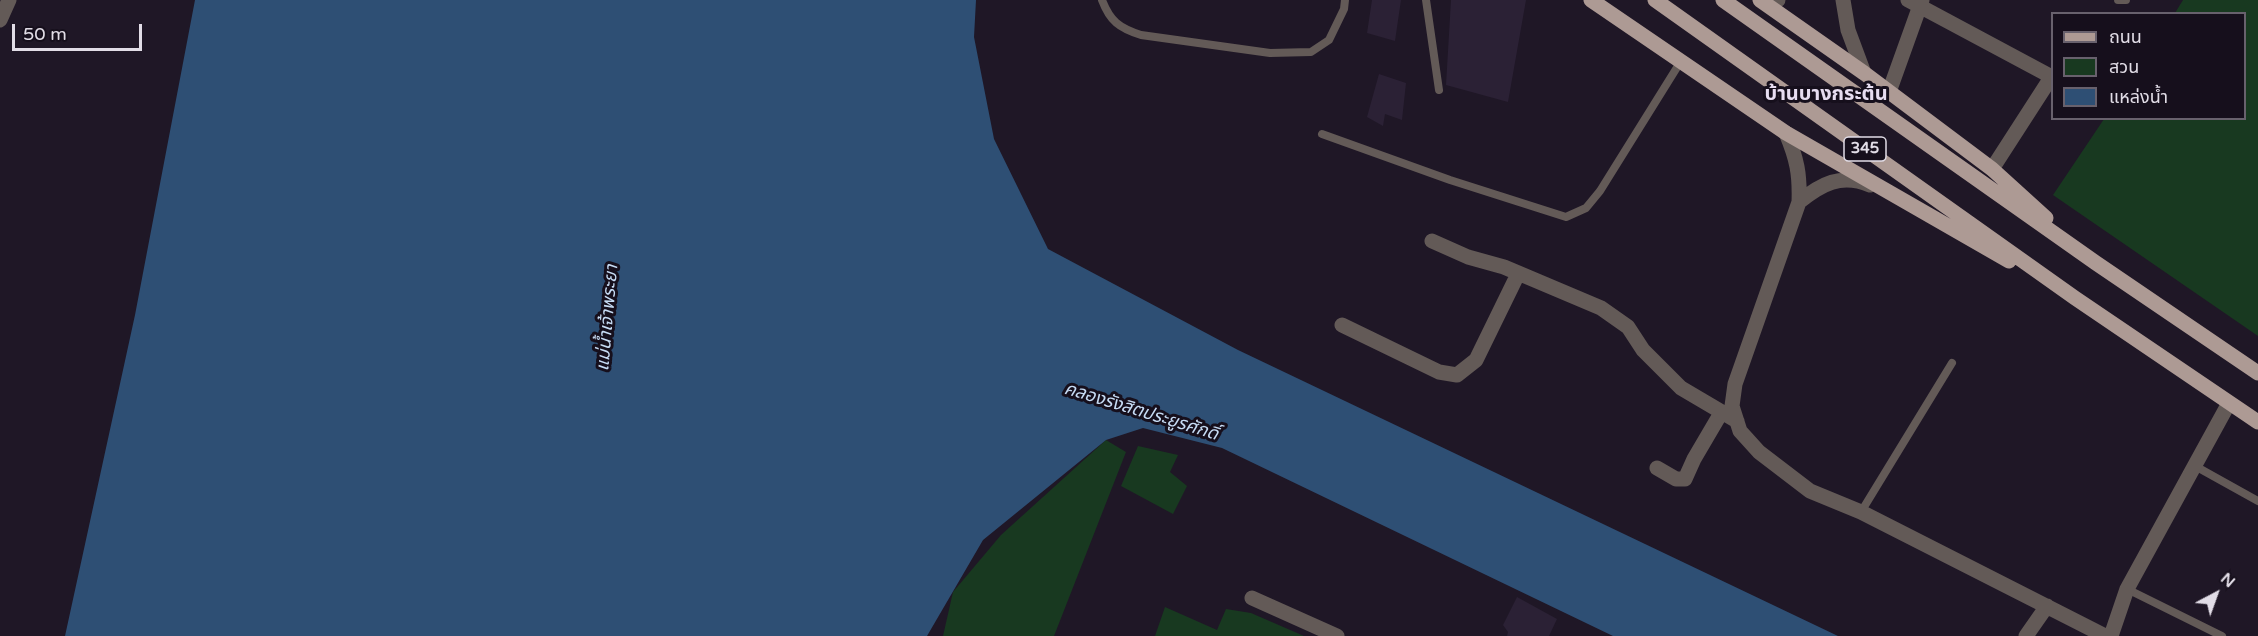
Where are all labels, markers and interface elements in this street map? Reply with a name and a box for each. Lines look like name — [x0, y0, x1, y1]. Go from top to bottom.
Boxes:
scale bar — [15, 12, 146, 50]
legend — [2051, 12, 2246, 120]
text: 50 m — [23, 23, 67, 45]
text: ถนน — [2109, 26, 2142, 48]
text: สวน — [2109, 56, 2139, 78]
district label: บ้านบางกระต้น — [1764, 83, 1888, 107]
text: แหล่งน้ำ — [2109, 86, 2168, 108]
road number: 345 — [1844, 137, 1886, 161]
water label: แม่น้ำเจ้าพระยา — [593, 264, 623, 372]
water label: คลองรังสิตประยูรศักดิ์ — [1061, 378, 1221, 446]
north arrow — [2186, 564, 2246, 624]
text: N — [2216, 569, 2239, 592]

